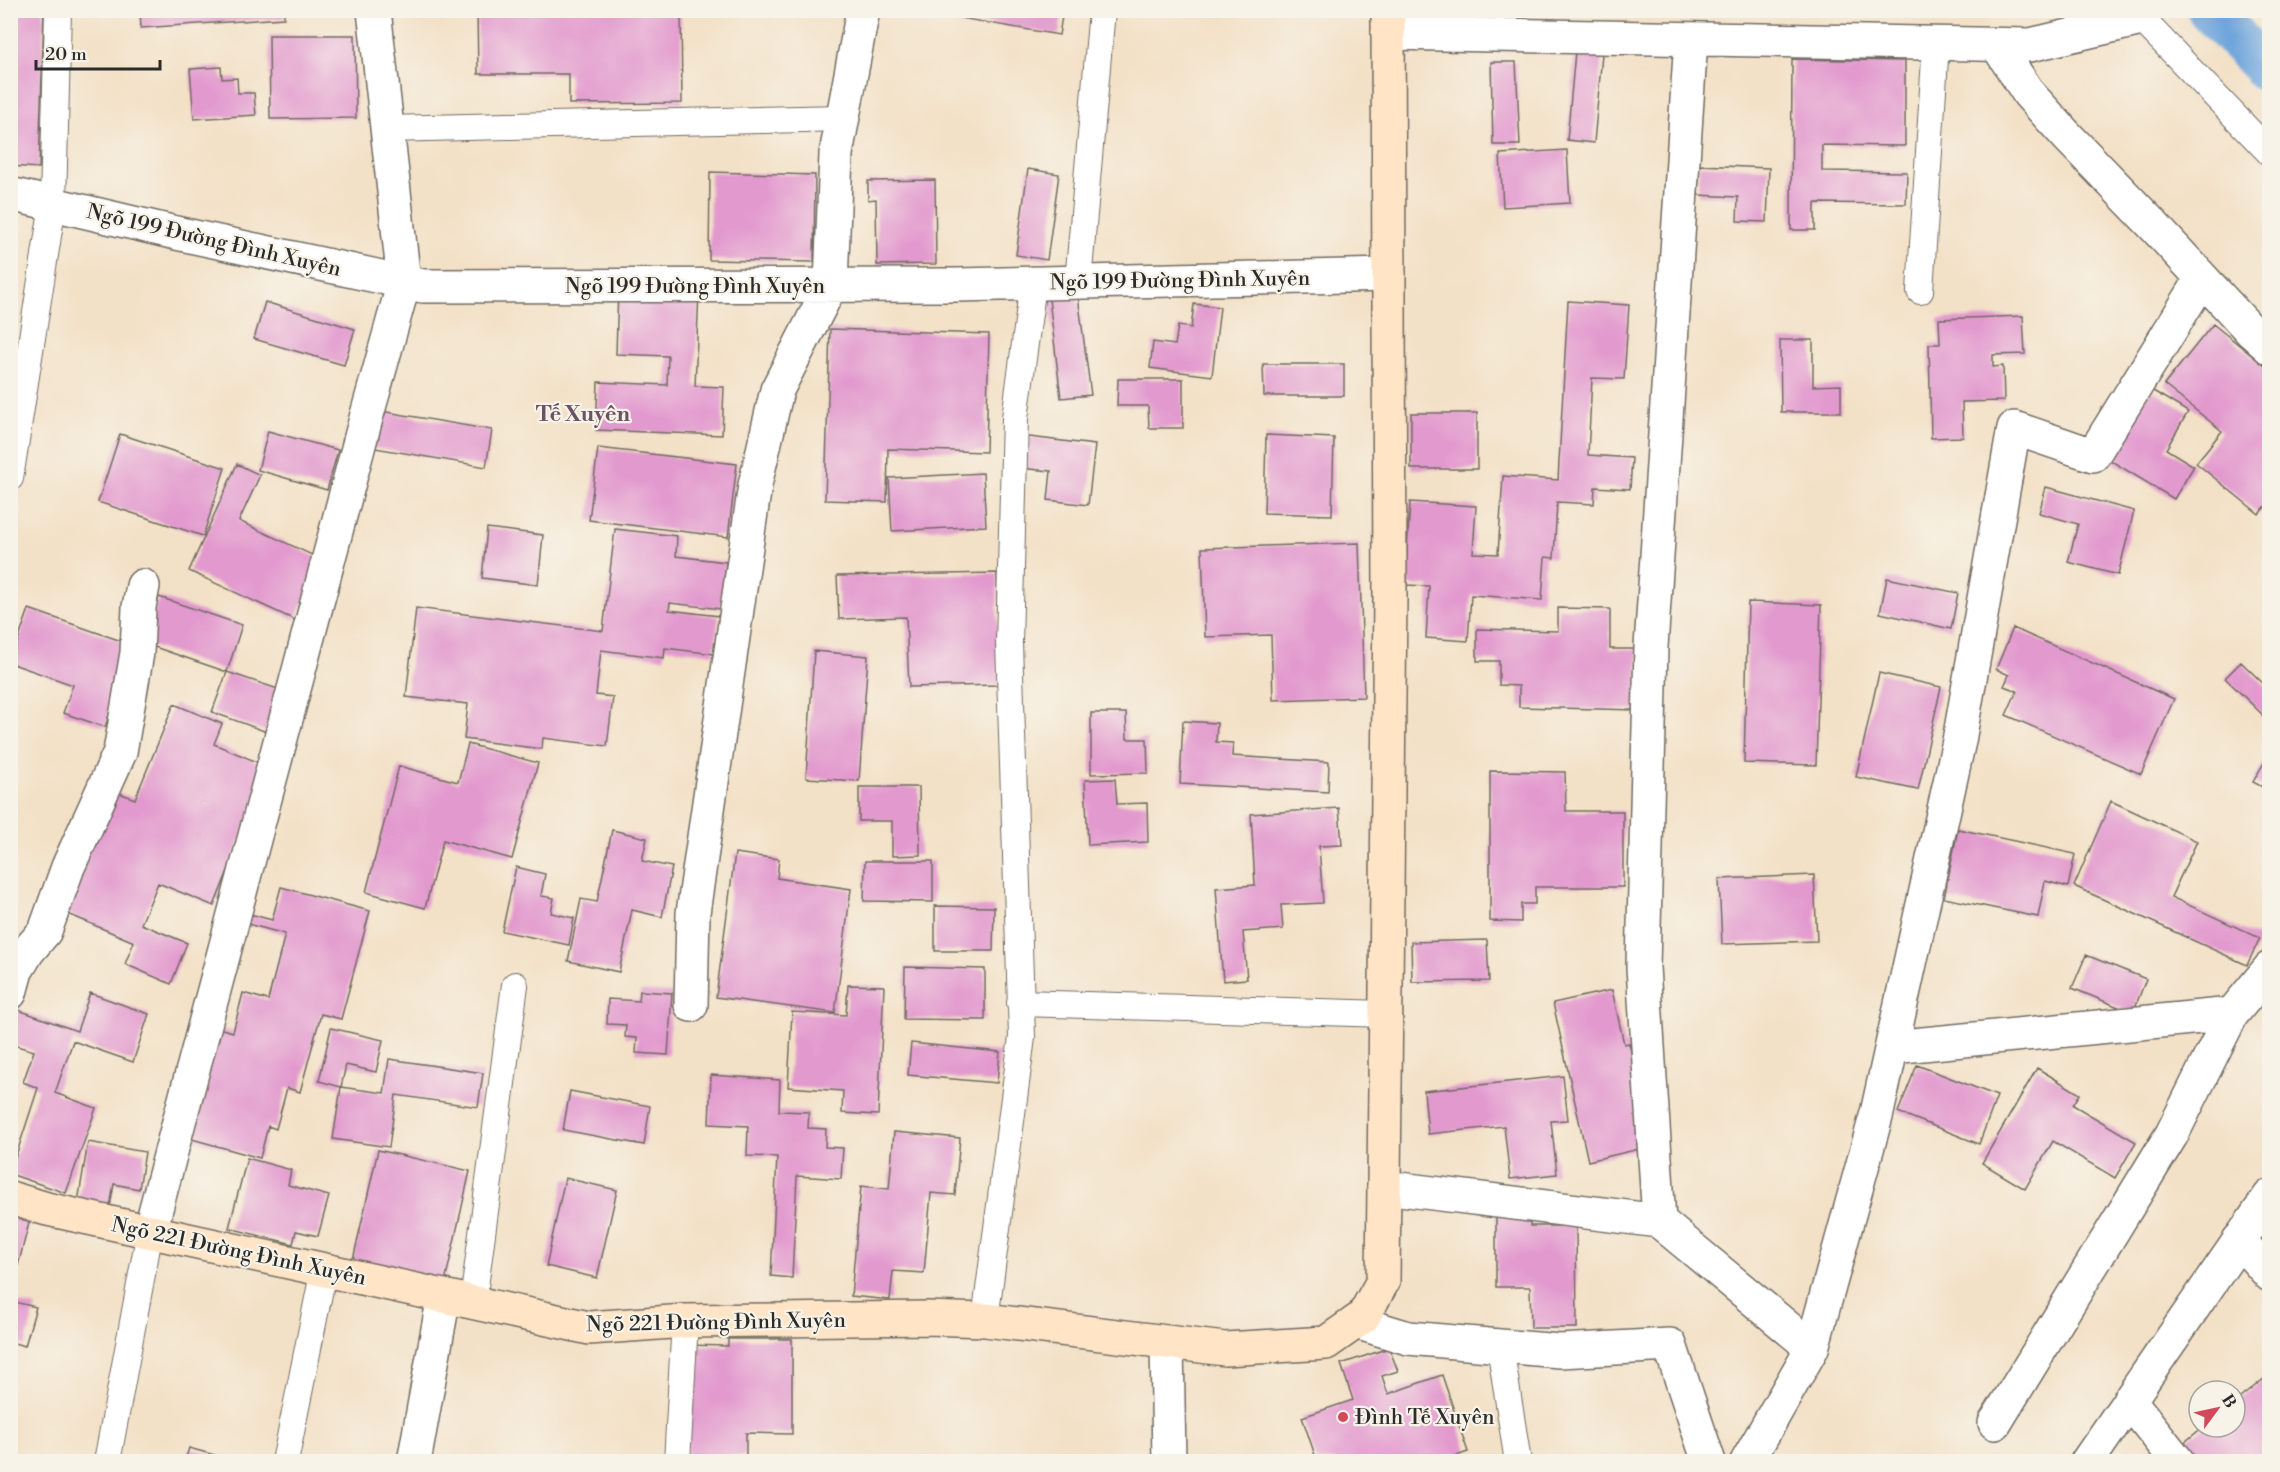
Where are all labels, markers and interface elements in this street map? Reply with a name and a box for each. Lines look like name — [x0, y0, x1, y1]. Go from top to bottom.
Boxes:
scale bar — [36, 33, 160, 71]
text: 20 m — [45, 43, 87, 66]
street label: Ngõ 199 Đường Đình Xuyên — [84, 199, 344, 283]
street label: Ngõ 199 Đường Đình Xuyên — [1050, 266, 1311, 296]
street label: Ngõ 199 Đường Đình Xuyên — [565, 274, 826, 300]
district label: Tế Xuyên — [536, 401, 631, 428]
street label: Ngõ 221 Đường Đình Xuyên — [109, 1212, 369, 1292]
street label: Ngõ 221 Đường Đình Xuyên — [586, 1308, 847, 1338]
north arrow — [2187, 1379, 2247, 1439]
text: B — [2217, 1391, 2240, 1412]
place label: Đình Tế Xuyên — [1355, 1405, 1495, 1431]
marker: Đình Tế Xuyên — [1336, 1410, 1350, 1424]

